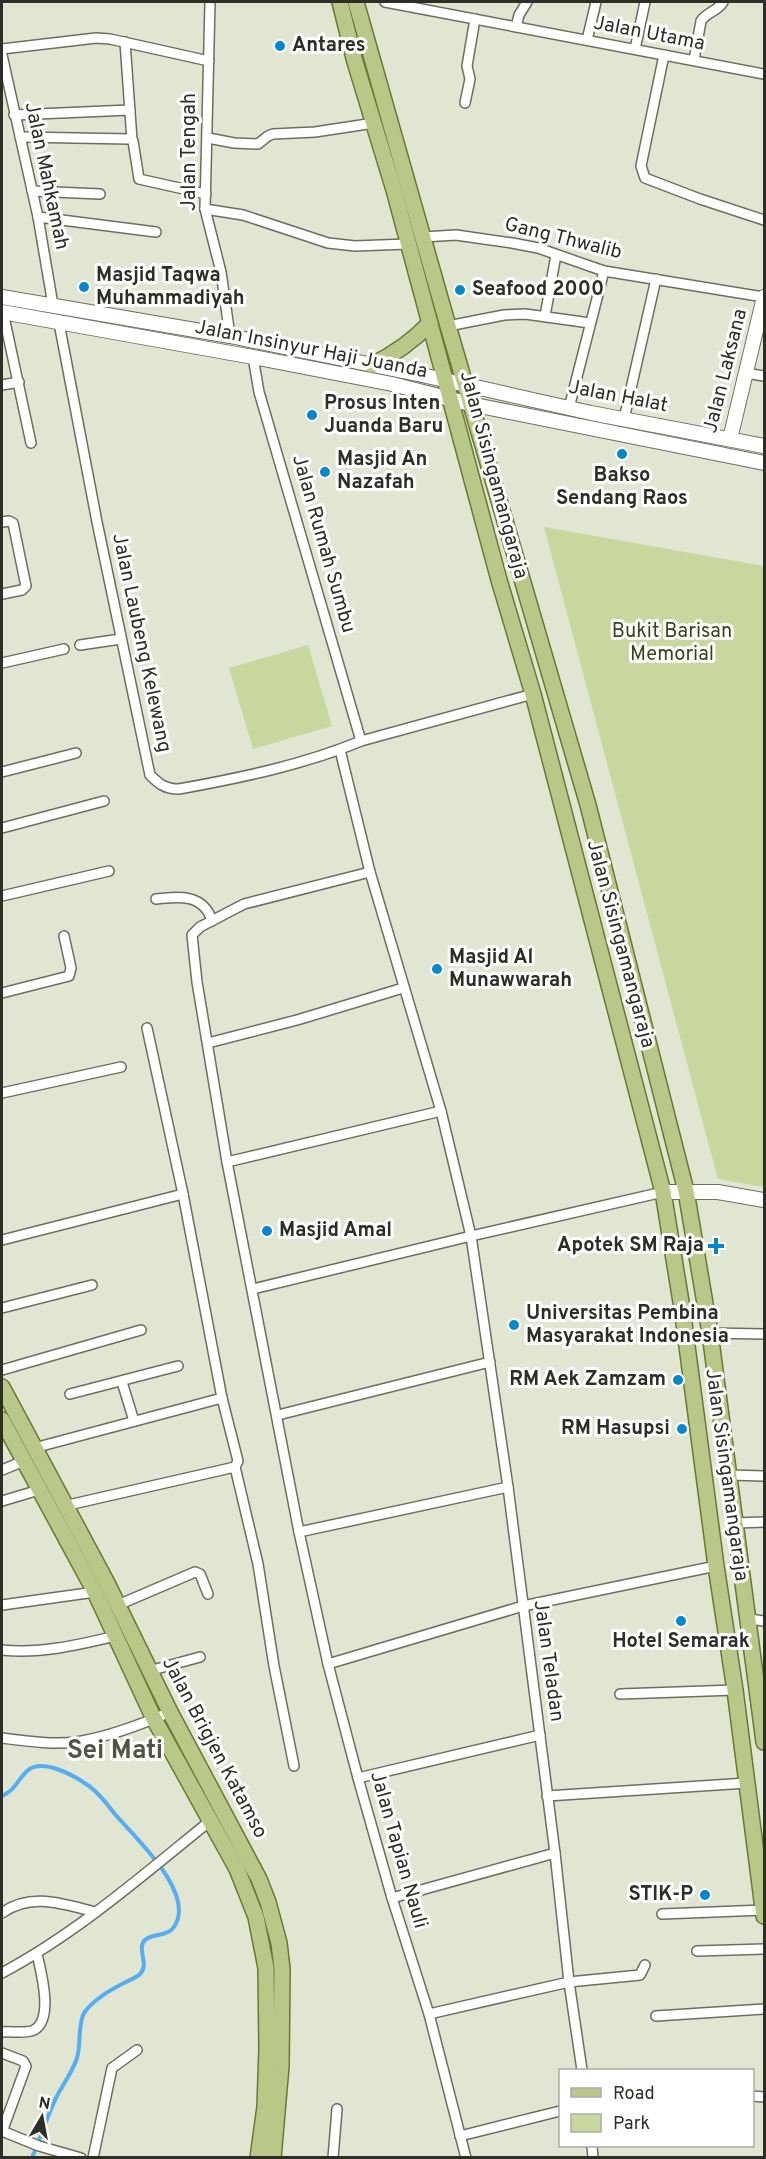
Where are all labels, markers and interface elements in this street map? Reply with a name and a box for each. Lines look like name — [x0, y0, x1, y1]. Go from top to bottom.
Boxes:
street label: Jalan Utama — [591, 10, 707, 58]
place label: Antares — [292, 33, 366, 59]
marker: Antares — [273, 39, 287, 53]
street label: Jalan Tengah — [177, 93, 203, 211]
street label: Jalan Mahkamah — [18, 100, 74, 252]
street label: Gang Thwalib — [502, 212, 624, 266]
place label: Masjid Taqwa Muhammadiyah — [96, 263, 245, 312]
place label: Seafood 2000 — [472, 277, 604, 303]
marker: Masjid Taqwa Muhammadiyah — [77, 280, 91, 294]
marker: Seafood 2000 — [453, 283, 467, 297]
street label: Jalan Laksana — [698, 306, 754, 436]
street label: Jalan Insinyur Haji Juanda — [193, 315, 429, 385]
street label: Jalan Sisingamangaraja — [453, 368, 533, 582]
street label: Jalan Halat — [566, 375, 670, 419]
place label: Prosus Inten Juanda Baru — [324, 391, 443, 440]
marker: Prosus Inten Juanda Baru — [305, 408, 319, 422]
place label: Masjid An Nazafah — [337, 447, 427, 496]
marker: Bakso Sendang Raos — [615, 447, 629, 461]
street label: Jalan Rumah Sumbu — [285, 452, 361, 636]
place label: Bakso Sendang Raos — [556, 463, 688, 512]
marker: Masjid An Nazafah — [318, 465, 332, 479]
street label: Jalan Laubeng Kelewang — [105, 531, 177, 755]
park label: Bukit Barisan Memorial — [612, 619, 732, 668]
street label: Jalan Sisingamangaraja — [580, 837, 660, 1051]
place label: Masjid Al Munawwarah — [449, 945, 572, 994]
marker: Masjid Al Munawwarah — [430, 962, 444, 976]
place label: Masjid Amal — [279, 1218, 392, 1244]
marker: Masjid Amal — [260, 1224, 274, 1238]
place label: Apotek SM Raja — [557, 1233, 704, 1259]
marker: Apotek SM Raja — [709, 1239, 723, 1253]
place label: Universitas Pembina Masyarakat Indonesia — [526, 1301, 729, 1350]
marker: Universitas Pembina Masyarakat Indonesia — [507, 1318, 521, 1332]
place label: RM Aek Zamzam — [509, 1367, 666, 1393]
street label: Jalan Sisingamangaraja — [698, 1367, 754, 1583]
marker: RM Aek Zamzam — [671, 1373, 685, 1387]
place label: RM Hasupsi — [561, 1416, 670, 1442]
marker: RM Hasupsi — [675, 1422, 689, 1436]
street label: Jalan Teladan — [527, 1598, 569, 1724]
marker: Hotel Semarak — [674, 1614, 688, 1628]
place label: Hotel Semarak — [612, 1629, 750, 1655]
street label: Jalan Brigjen Katamso — [155, 1653, 273, 1843]
district label: Sei Mati — [67, 1735, 163, 1768]
street label: Jalan Tapian Nauli — [363, 1768, 433, 1932]
place label: STIK-P — [628, 1882, 693, 1908]
marker: STIK-P — [698, 1888, 712, 1902]
legend — [559, 2069, 754, 2147]
text: Road — [613, 2083, 655, 2106]
north arrow — [12, 2087, 72, 2147]
text: N — [37, 2093, 52, 2115]
text: Park — [613, 2113, 650, 2136]

